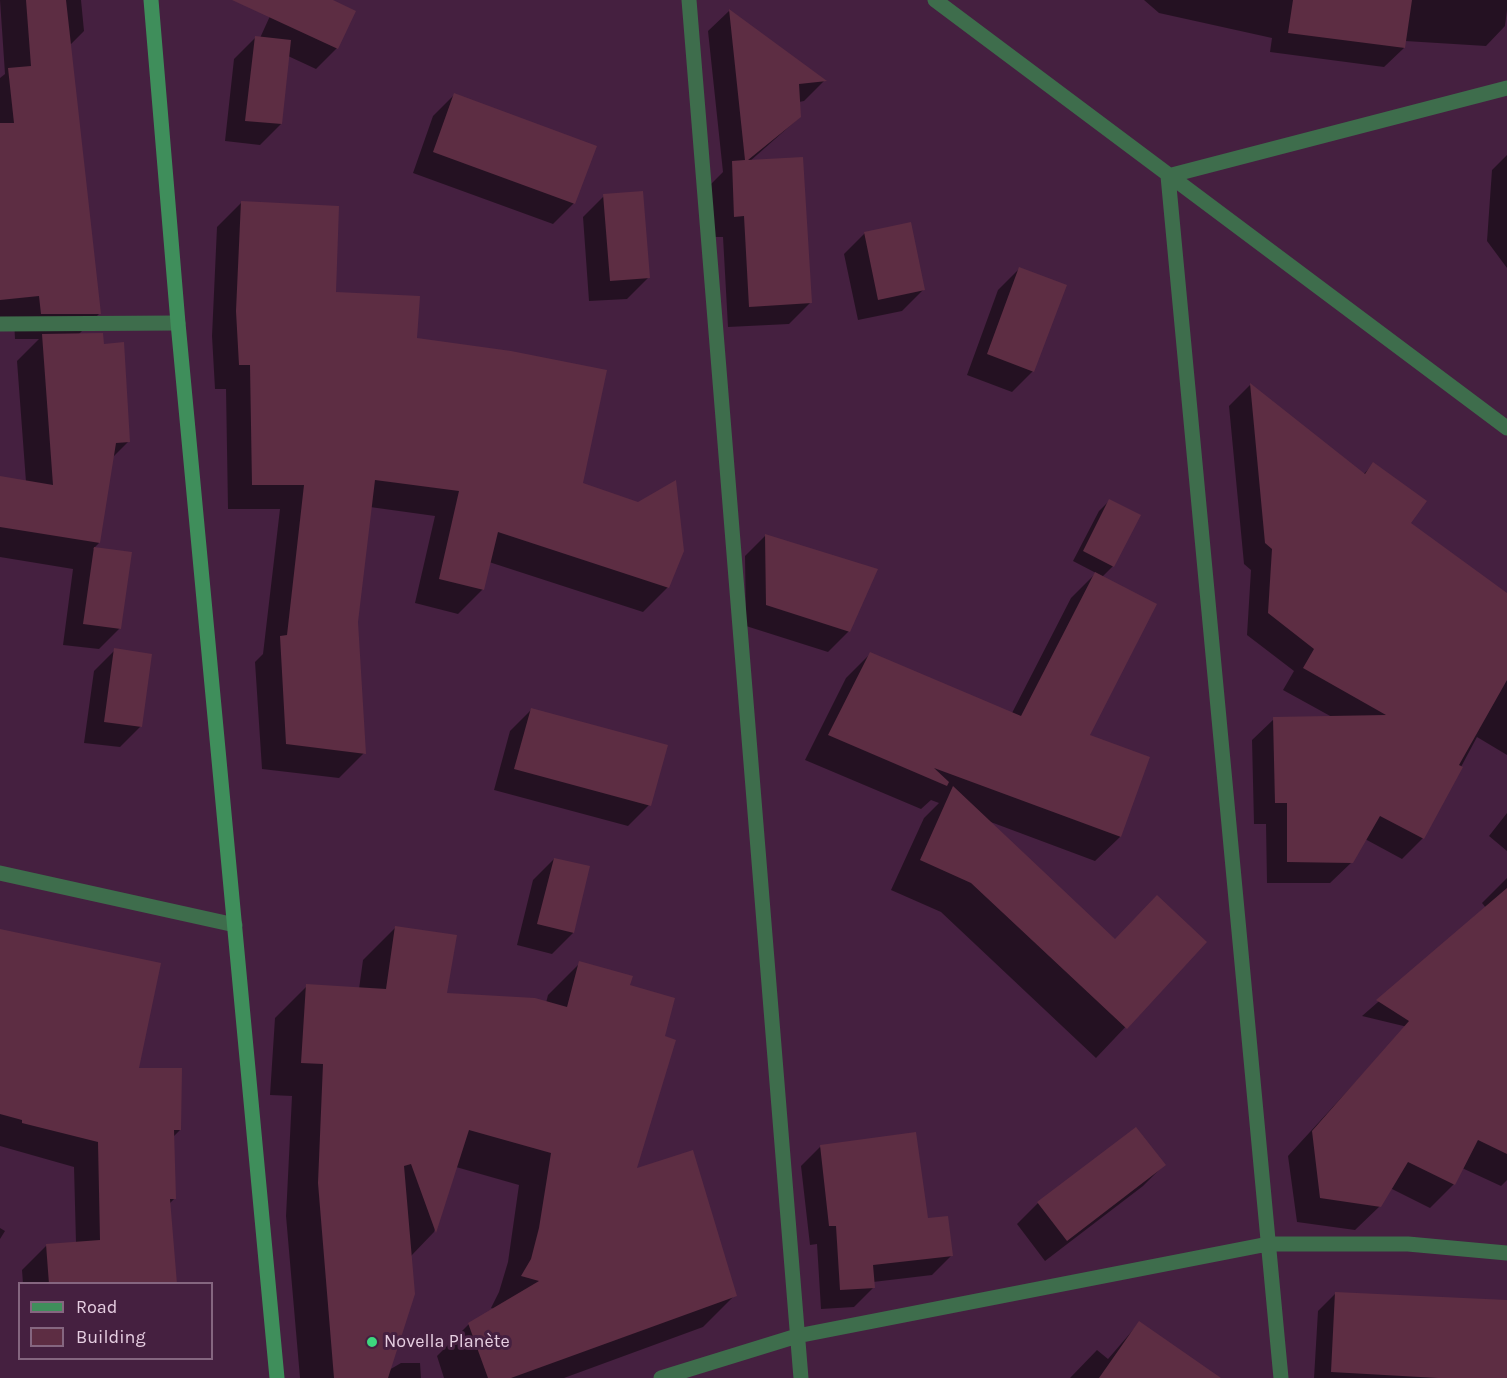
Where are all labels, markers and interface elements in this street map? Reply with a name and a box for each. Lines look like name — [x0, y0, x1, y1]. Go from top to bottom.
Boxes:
legend — [18, 1282, 213, 1360]
text: Road — [76, 1296, 117, 1318]
text: Building — [76, 1326, 146, 1348]
place label: Novella Planète — [384, 1331, 510, 1353]
marker: Novella Planète — [365, 1335, 379, 1349]

